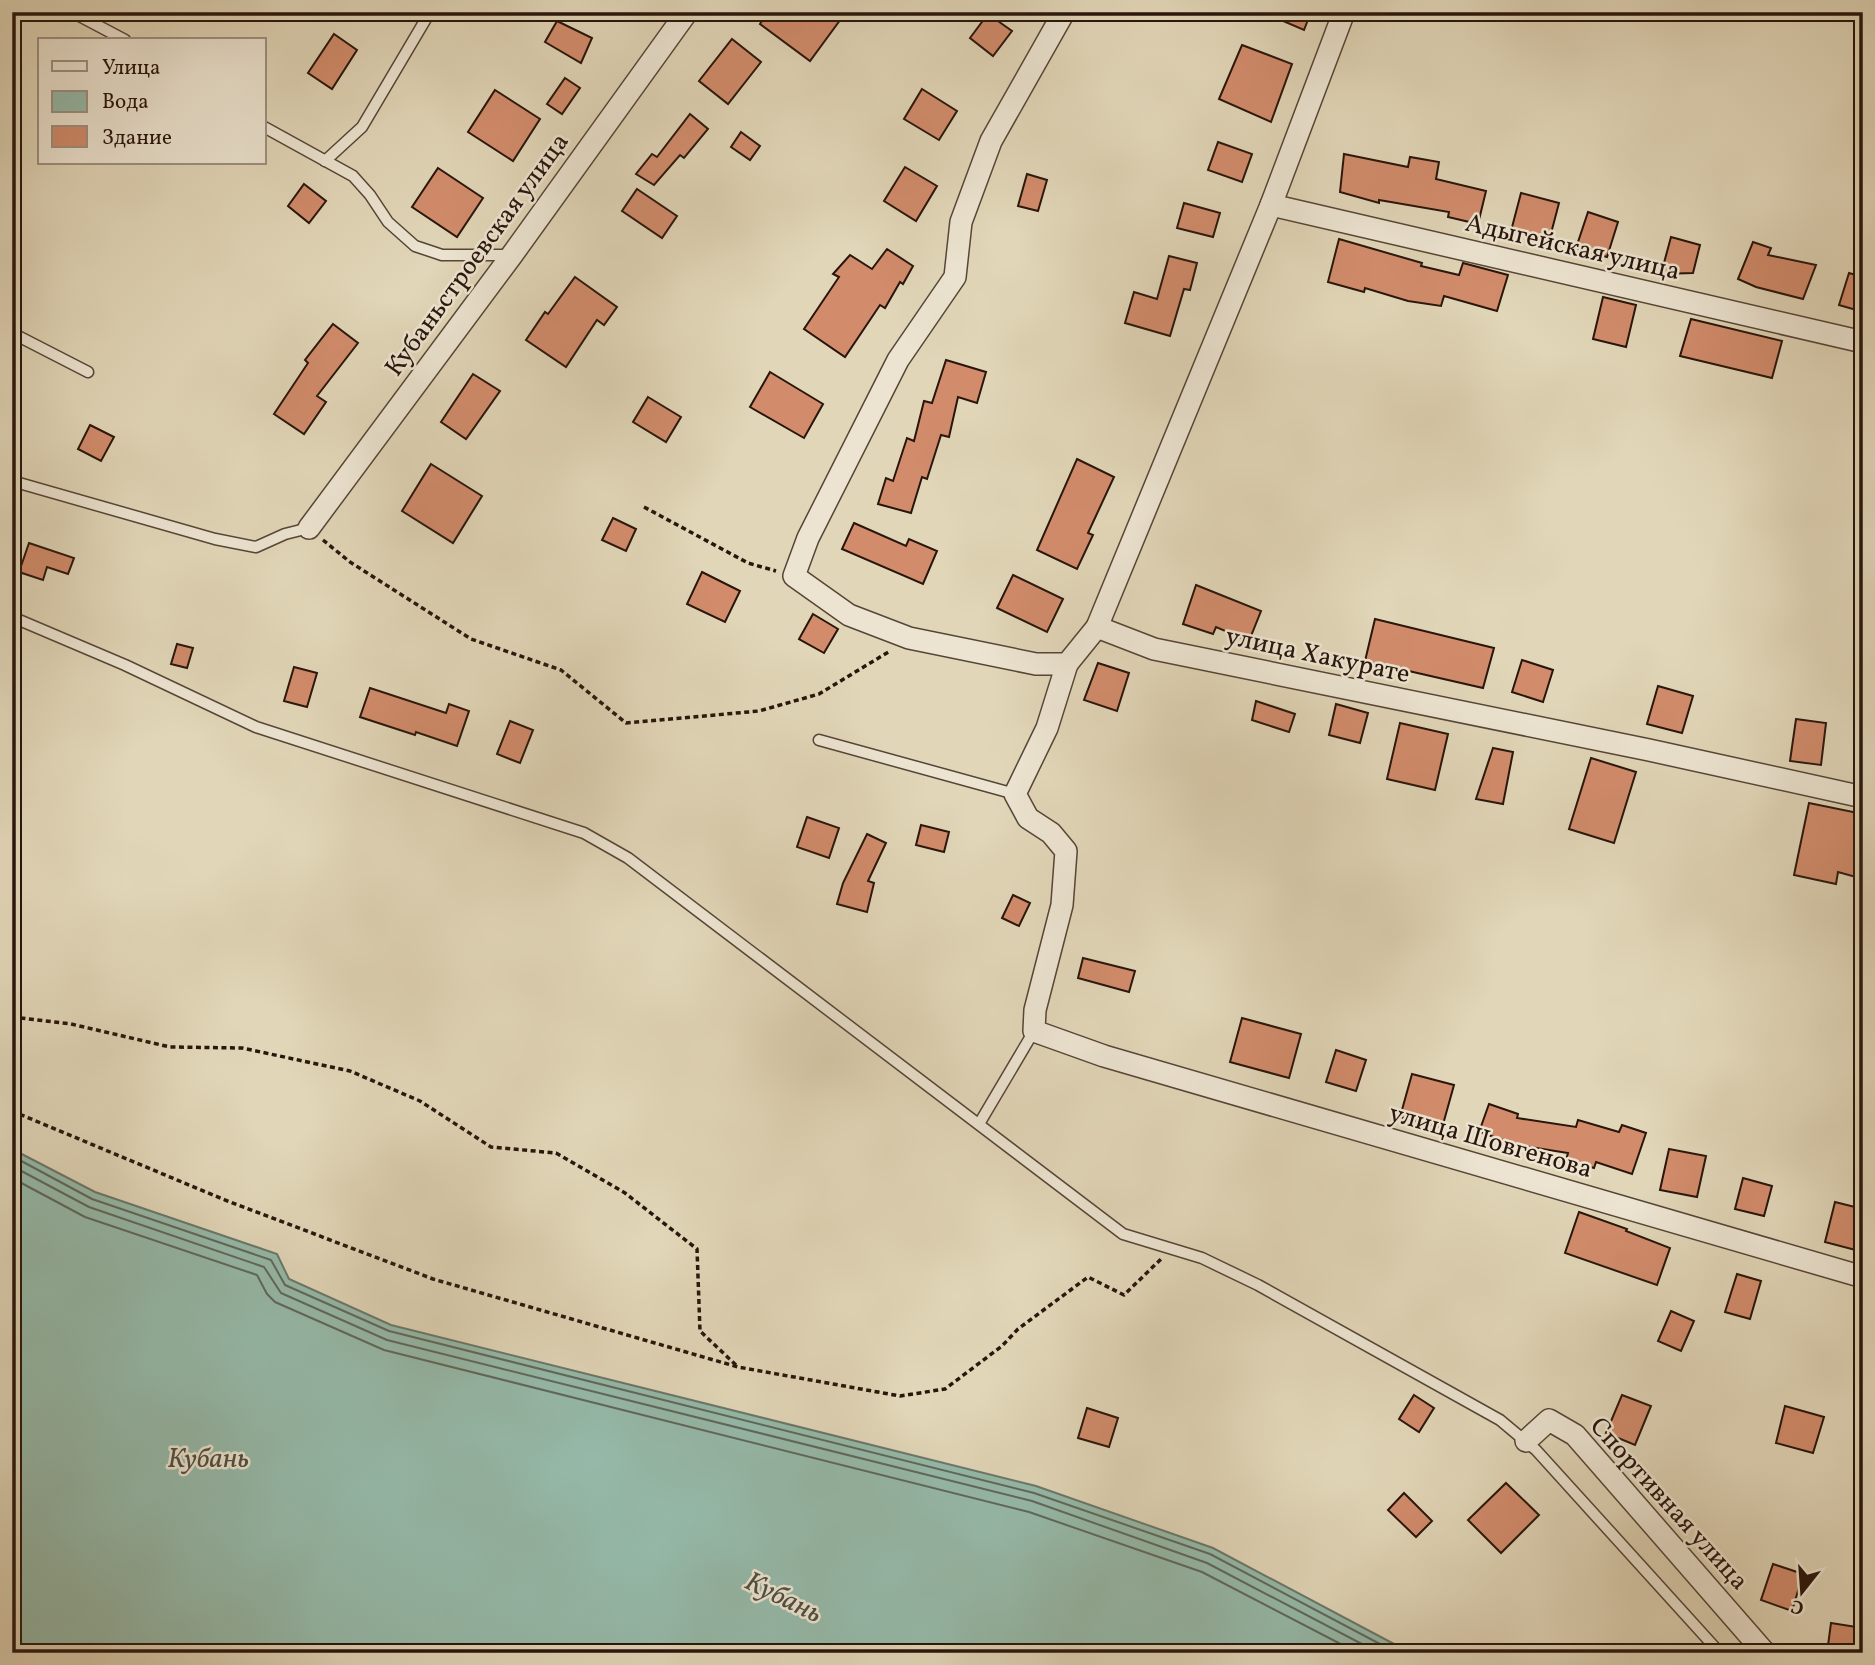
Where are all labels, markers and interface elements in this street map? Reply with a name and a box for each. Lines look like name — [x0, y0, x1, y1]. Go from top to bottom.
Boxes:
legend — [38, 38, 266, 164]
text: Улица — [102, 54, 160, 83]
text: Вода — [102, 88, 149, 117]
text: Здание — [102, 124, 172, 153]
street label: Кубаньстроевская улица — [377, 126, 578, 384]
street label: Адыгейская улица — [1462, 206, 1683, 290]
street label: улица Хакурате — [1222, 619, 1413, 693]
street label: улица Шовгенова — [1385, 1096, 1596, 1188]
street label: Спортивная улица — [1581, 1410, 1756, 1599]
water label: Кубань — [167, 1440, 249, 1479]
north arrow — [1766, 1556, 1836, 1626]
water label: Кубань — [738, 1563, 828, 1634]
text: С — [1788, 1592, 1807, 1621]

